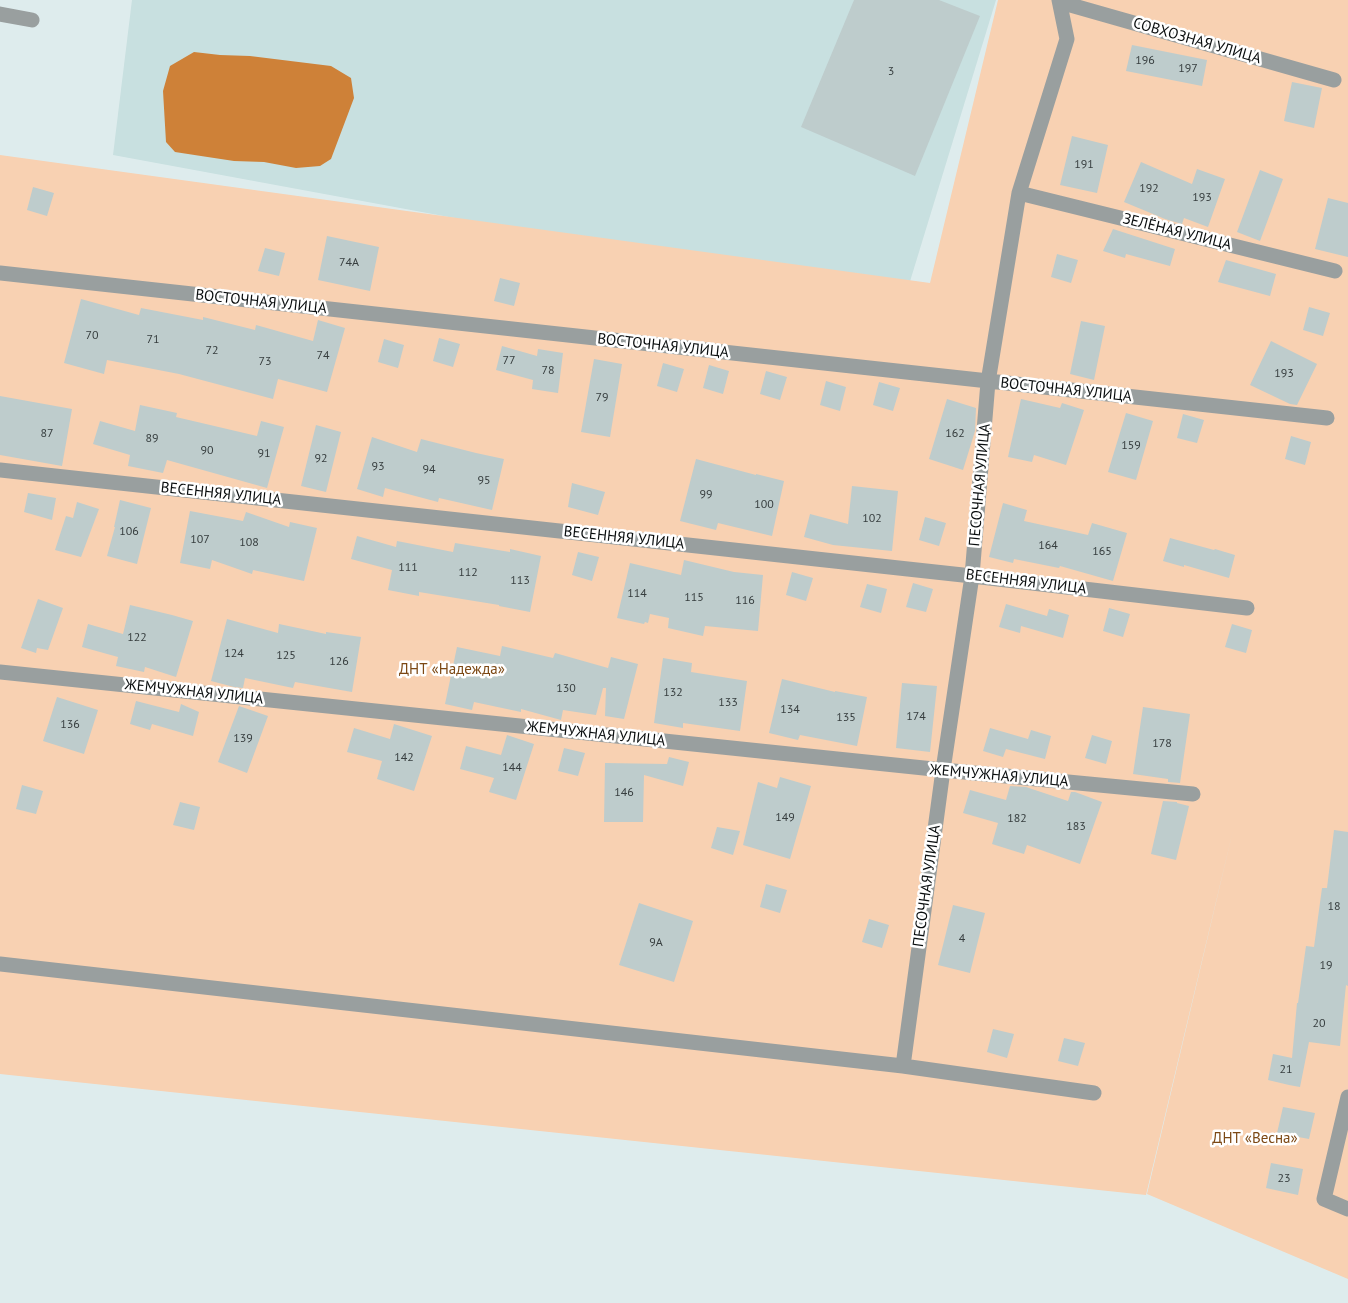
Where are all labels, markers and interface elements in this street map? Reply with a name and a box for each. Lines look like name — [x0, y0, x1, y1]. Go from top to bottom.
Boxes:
street label: СОВХОЗНАЯ УЛИЦА — [1131, 14, 1263, 68]
house number: 196 — [1135, 54, 1155, 68]
house number: 197 — [1178, 62, 1198, 76]
house number: 3 — [888, 65, 894, 79]
house number: 191 — [1074, 158, 1094, 172]
house number: 192 — [1139, 182, 1159, 196]
house number: 193 — [1192, 191, 1212, 205]
street label: ЗЕЛЁНАЯ УЛИЦА — [1121, 210, 1233, 254]
house number: 74А — [339, 256, 359, 270]
street label: ВОСТОЧНАЯ УЛИЦА — [194, 286, 328, 318]
house number: 70 — [85, 329, 99, 343]
street label: ВОСТОЧНАЯ УЛИЦА — [596, 330, 730, 362]
house number: 71 — [146, 333, 160, 347]
house number: 72 — [205, 344, 219, 358]
house number: 74 — [316, 349, 330, 363]
house number: 77 — [502, 354, 516, 368]
house number: 73 — [258, 355, 272, 369]
house number: 78 — [541, 364, 555, 378]
house number: 193 — [1274, 367, 1294, 381]
street label: ВОСТОЧНАЯ УЛИЦА — [999, 374, 1133, 406]
house number: 79 — [595, 391, 609, 405]
street label: ПЕСОЧНАЯ УЛИЦА — [966, 423, 994, 547]
house number: 87 — [40, 427, 54, 441]
house number: 162 — [945, 427, 965, 441]
house number: 89 — [145, 432, 159, 446]
house number: 159 — [1121, 439, 1141, 453]
house number: 90 — [200, 444, 214, 458]
house number: 91 — [257, 447, 271, 461]
house number: 92 — [314, 452, 328, 466]
house number: 93 — [371, 460, 385, 474]
house number: 94 — [422, 463, 436, 477]
house number: 95 — [477, 474, 491, 488]
street label: ВЕСЕННЯЯ УЛИЦА — [160, 479, 282, 509]
house number: 99 — [699, 488, 713, 502]
house number: 100 — [754, 498, 774, 512]
house number: 102 — [862, 512, 882, 526]
street label: ВЕСЕННЯЯ УЛИЦА — [563, 523, 685, 553]
house number: 106 — [119, 525, 139, 539]
house number: 107 — [190, 533, 210, 547]
house number: 108 — [239, 536, 259, 550]
house number: 164 — [1038, 539, 1058, 553]
house number: 165 — [1092, 545, 1112, 559]
house number: 111 — [398, 561, 418, 575]
house number: 112 — [458, 566, 478, 580]
street label: ВЕСЕННЯЯ УЛИЦА — [965, 566, 1087, 598]
house number: 113 — [510, 574, 530, 588]
house number: 114 — [627, 587, 647, 601]
house number: 115 — [684, 591, 704, 605]
house number: 116 — [735, 594, 755, 608]
house number: 122 — [127, 631, 147, 645]
house number: 124 — [224, 647, 244, 661]
house number: 125 — [276, 649, 296, 663]
house number: 126 — [329, 655, 349, 669]
park label: ДНТ «Надежда» — [399, 661, 505, 679]
street label: ЖЕМЧУЖНАЯ УЛИЦА — [124, 676, 264, 708]
house number: 130 — [556, 682, 576, 696]
house number: 132 — [663, 686, 683, 700]
house number: 133 — [718, 696, 738, 710]
house number: 134 — [780, 703, 800, 717]
house number: 174 — [906, 710, 926, 724]
house number: 135 — [836, 711, 856, 725]
house number: 136 — [60, 718, 80, 732]
street label: ЖЕМЧУЖНАЯ УЛИЦА — [526, 718, 666, 750]
house number: 139 — [233, 732, 253, 746]
house number: 178 — [1152, 737, 1172, 751]
house number: 142 — [394, 751, 414, 765]
house number: 144 — [502, 761, 522, 775]
street label: ЖЕМЧУЖНАЯ УЛИЦА — [929, 761, 1069, 791]
house number: 146 — [614, 786, 634, 800]
house number: 149 — [775, 811, 795, 825]
house number: 182 — [1007, 812, 1027, 826]
house number: 183 — [1066, 820, 1086, 834]
street label: ПЕСОЧНАЯ УЛИЦА — [910, 824, 944, 948]
house number: 18 — [1327, 900, 1341, 914]
house number: 4 — [959, 932, 965, 946]
house number: 9А — [649, 936, 663, 950]
house number: 19 — [1319, 959, 1333, 973]
house number: 20 — [1312, 1017, 1326, 1031]
house number: 21 — [1279, 1063, 1293, 1077]
park label: ДНТ «Весна» — [1212, 1130, 1298, 1148]
house number: 23 — [1277, 1172, 1291, 1186]

